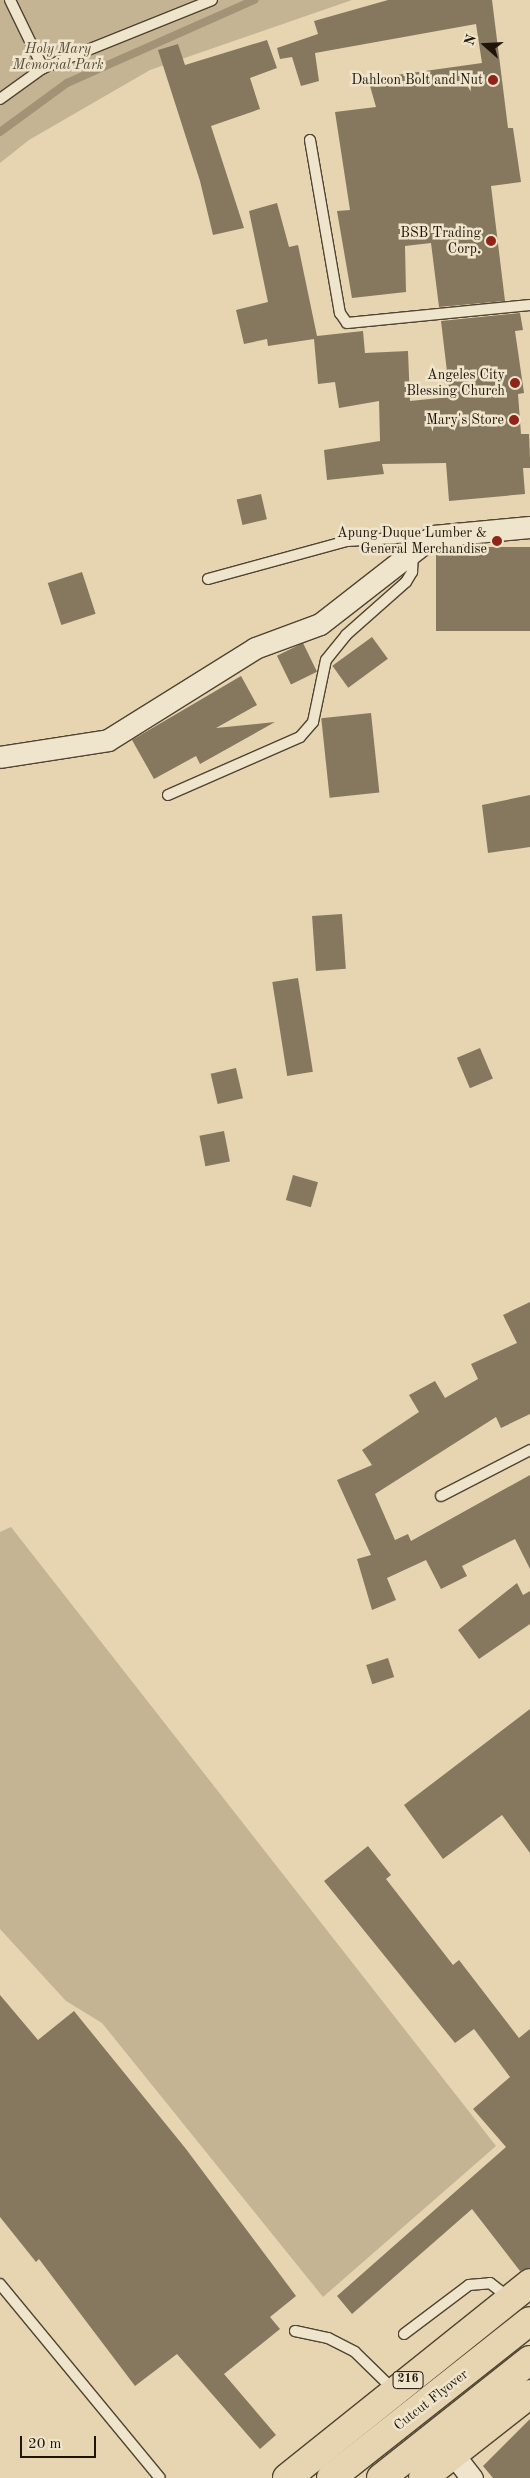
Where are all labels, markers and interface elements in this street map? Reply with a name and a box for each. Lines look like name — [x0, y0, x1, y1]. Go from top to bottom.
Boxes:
north arrow — [460, 20, 510, 70]
text: N — [462, 33, 479, 47]
park label: Holy Mary Memorial Park — [12, 41, 104, 74]
place label: Dahlcon Bolt and Nut — [351, 72, 483, 88]
marker: Dahlcon Bolt and Nut — [487, 74, 499, 86]
place label: BSB Trading Corp. — [400, 225, 481, 258]
marker: BSB Trading Corp. — [485, 235, 497, 247]
place label: Angeles City Blessing Church — [406, 367, 505, 400]
marker: Angeles City Blessing Church — [509, 377, 521, 389]
place label: Mary's Store — [426, 412, 504, 428]
marker: Mary's Store — [508, 414, 520, 426]
place label: Apung Duque Lumber & General Merchandise — [337, 525, 487, 558]
marker: Apung Duque Lumber & General Merchandise — [491, 535, 503, 547]
street label: Cutcut Flyover — [391, 2366, 471, 2434]
road number: 216 — [392, 2370, 424, 2390]
scale bar — [22, 2426, 99, 2458]
text: 20 m — [28, 2437, 62, 2452]

